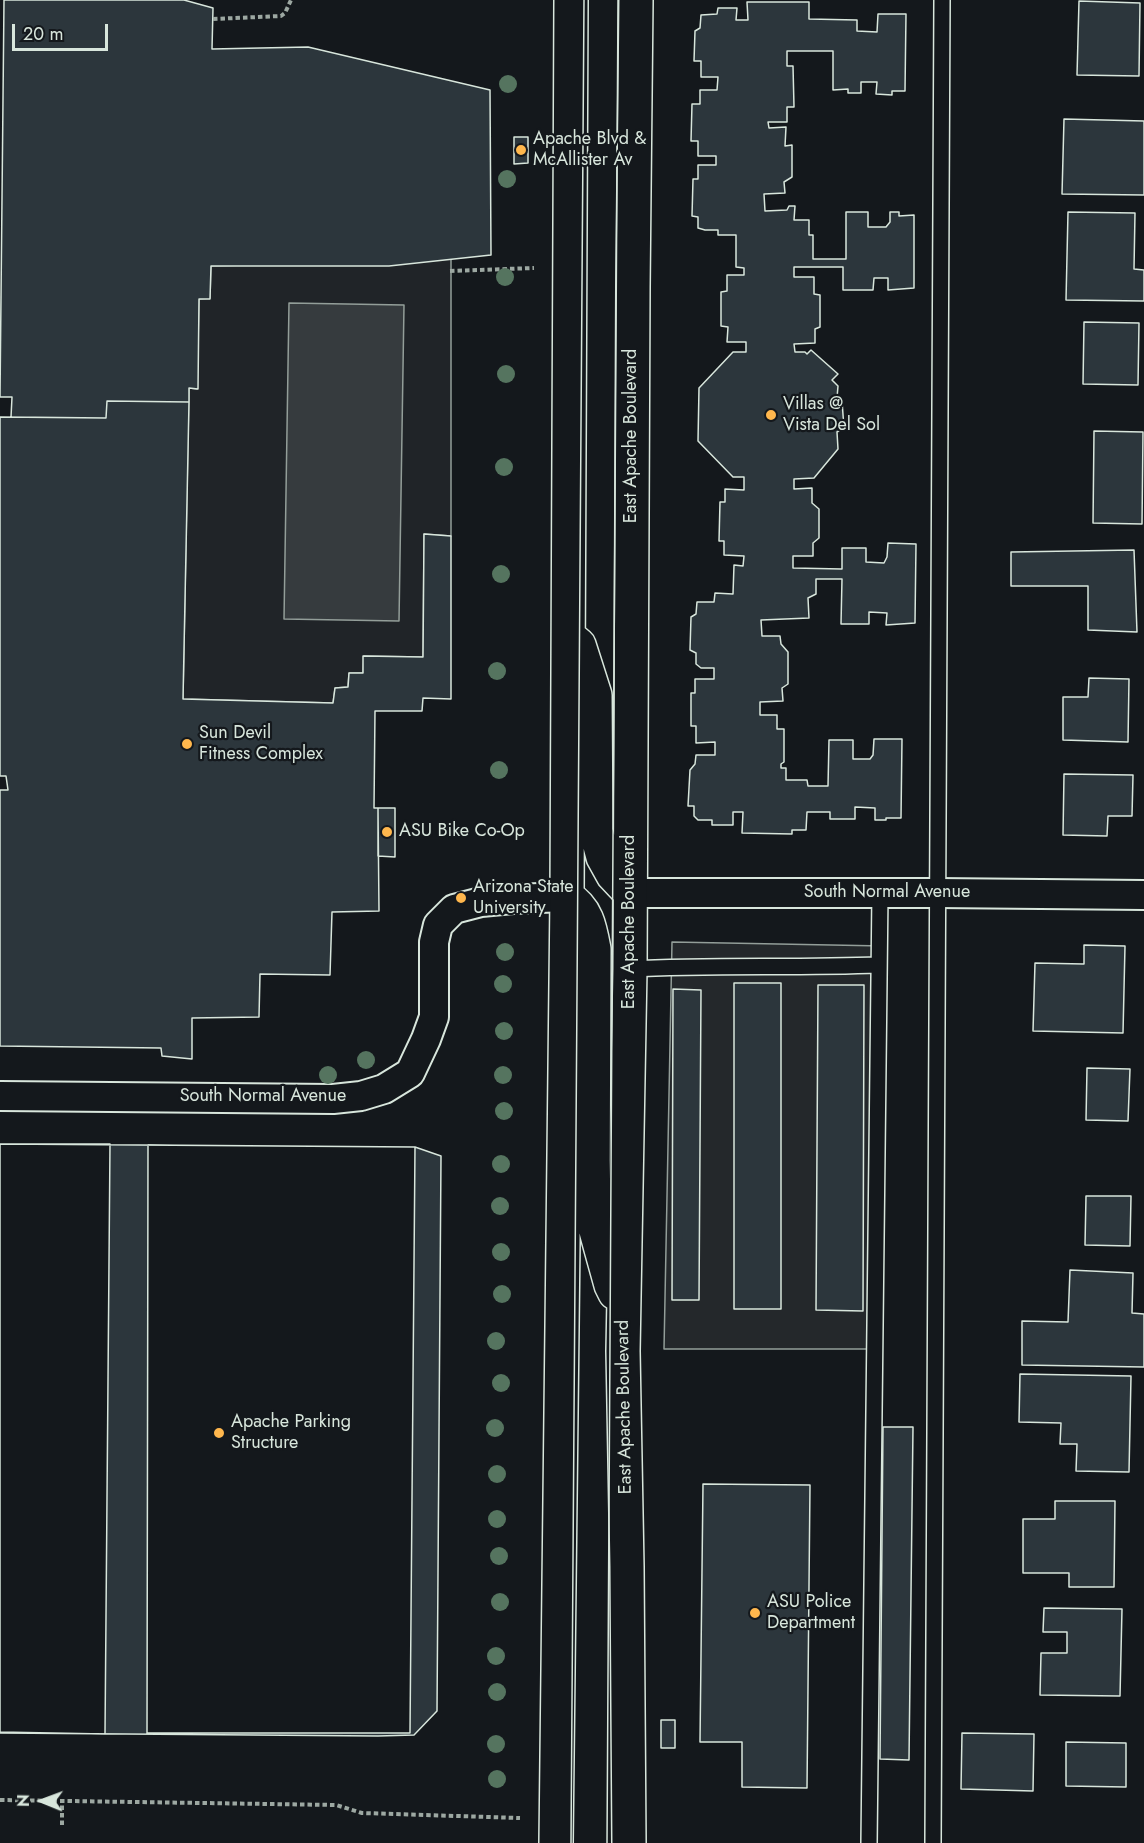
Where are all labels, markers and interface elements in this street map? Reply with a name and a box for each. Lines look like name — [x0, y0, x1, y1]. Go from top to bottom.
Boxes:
scale bar — [15, 12, 111, 50]
text: 20 m — [23, 21, 63, 47]
place label: Apache Blvd & McAllister Av — [533, 129, 646, 172]
marker: Apache Blvd & McAllister Av — [514, 143, 528, 157]
street label: East Apache Boulevard — [621, 349, 643, 523]
place label: Villas @ Vista Del Sol — [783, 394, 880, 436]
marker: Villas @ Vista Del Sol — [764, 408, 778, 422]
place label: Sun Devil Fitness Complex — [199, 723, 323, 766]
marker: Sun Devil Fitness Complex — [180, 737, 194, 751]
place label: ASU Bike Co-Op — [399, 821, 525, 843]
marker: ASU Bike Co-Op — [380, 825, 394, 839]
street label: East Apache Boulevard — [619, 835, 641, 1009]
place label: Arizona State University — [473, 877, 574, 920]
street label: South Normal Avenue — [804, 882, 970, 904]
marker: Arizona State University — [454, 891, 468, 905]
street label: South Normal Avenue — [180, 1086, 346, 1108]
street label: East Apache Boulevard — [613, 1320, 637, 1494]
place label: Apache Parking Structure — [231, 1412, 351, 1454]
marker: Apache Parking Structure — [212, 1426, 226, 1440]
place label: ASU Police Department — [767, 1592, 855, 1634]
marker: ASU Police Department — [748, 1606, 762, 1620]
north arrow — [12, 1771, 72, 1831]
text: N — [12, 1794, 35, 1807]

